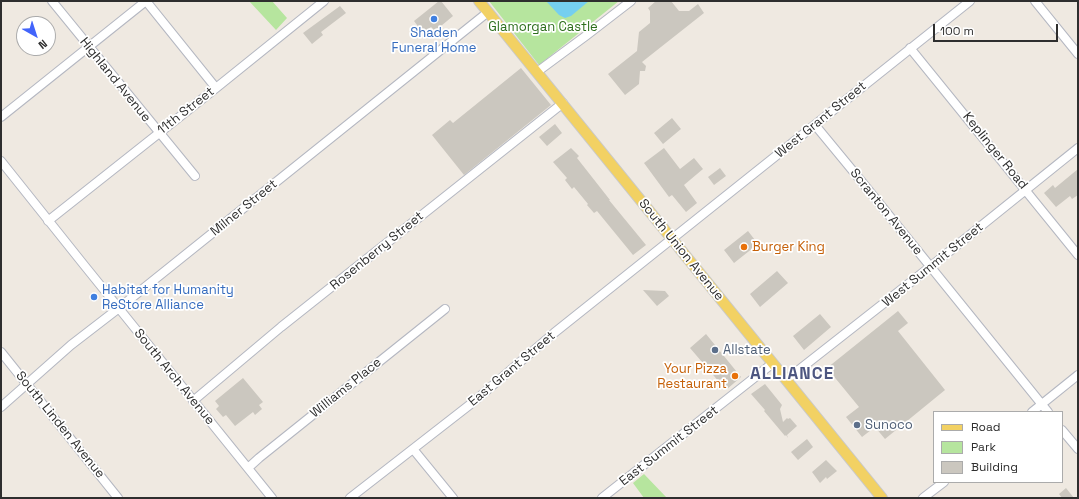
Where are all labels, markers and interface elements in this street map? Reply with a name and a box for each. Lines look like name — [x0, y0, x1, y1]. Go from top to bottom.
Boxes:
marker: Shaden Funeral Home — [429, 14, 439, 24]
north arrow — [16, 16, 56, 56]
scale bar — [935, 16, 1060, 42]
park label: Glamorgan Castle — [488, 19, 598, 35]
text: 100 m — [940, 23, 974, 39]
place label: Shaden Funeral Home — [392, 25, 476, 56]
street label: Highland Avenue — [76, 35, 154, 125]
text: N — [36, 37, 50, 52]
street label: West Grant Street — [772, 79, 870, 161]
street label: 11th Street — [154, 84, 218, 138]
street label: Keplinger Road — [959, 109, 1031, 193]
street label: Scranton Avenue — [846, 166, 926, 258]
street label: Milner Street — [208, 176, 280, 240]
street label: South Union Avenue — [635, 196, 727, 304]
street label: Rosenberry Street — [327, 209, 427, 293]
street label: West Summit Street — [879, 219, 987, 311]
place label: Burger King — [752, 239, 825, 255]
marker: Burger King — [739, 242, 749, 252]
place label: Habitat for Humanity ReStore Alliance — [102, 282, 234, 313]
marker: Habitat for Humanity ReStore Alliance — [89, 292, 99, 302]
street label: South Arch Avenue — [130, 326, 218, 428]
street label: East Grant Street — [465, 328, 559, 410]
place label: Allstate — [723, 342, 771, 358]
marker: Allstate — [710, 345, 720, 355]
street label: Williams Place — [307, 355, 385, 421]
place label: Your Pizza Restaurant — [657, 361, 727, 392]
district label: ALLIANCE — [750, 364, 834, 384]
street label: South Linden Avenue — [12, 368, 108, 482]
marker: Your Pizza Restaurant — [730, 371, 740, 381]
street label: East Summit Street — [616, 403, 722, 489]
legend — [933, 411, 1063, 483]
place label: Sunoco — [865, 417, 913, 433]
text: Road — [971, 419, 1000, 435]
marker: Sunoco — [852, 420, 862, 430]
text: Park — [971, 439, 996, 455]
text: Building — [971, 459, 1018, 475]

